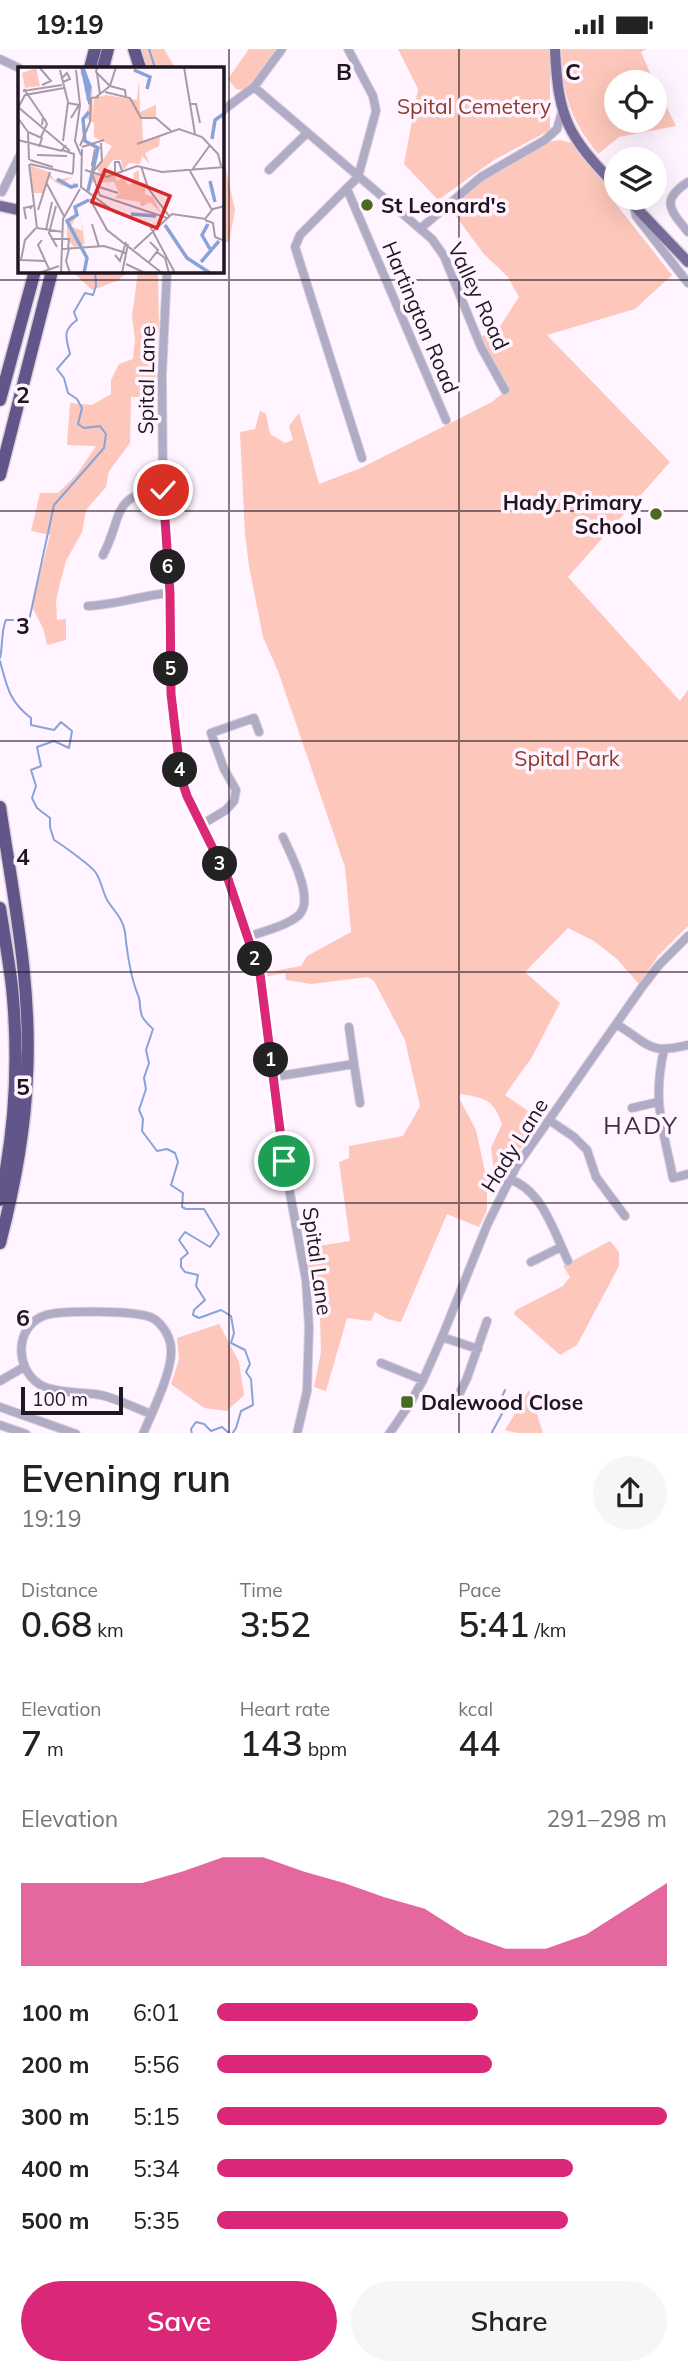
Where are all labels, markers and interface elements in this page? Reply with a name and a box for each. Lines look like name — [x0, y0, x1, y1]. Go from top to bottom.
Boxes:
text: 19:19 — [35, 8, 104, 41]
text: B — [336, 57, 352, 86]
text: C — [565, 57, 581, 86]
inset map — [18, 67, 224, 273]
map controls — [604, 70, 667, 210]
button: locate — [604, 70, 667, 133]
park label: Spital Cemetery — [397, 93, 551, 119]
button: layers — [604, 147, 667, 210]
place label: St Leonard's — [381, 192, 506, 218]
marker: St Leonard's — [359, 197, 375, 213]
street label: Hartington Road — [377, 237, 465, 397]
street label: Valley Road — [443, 238, 515, 354]
street label: Spital Lane — [132, 325, 160, 435]
text: 2 — [16, 380, 30, 409]
pin — [133, 460, 193, 520]
icon: check — [144, 471, 182, 509]
place label: Hady Primary School — [503, 489, 643, 539]
marker: Hady Primary School — [648, 506, 664, 522]
pin: 6 — [150, 549, 186, 585]
text: 6 — [162, 554, 173, 578]
text: 3 — [16, 611, 30, 640]
pin: 5 — [154, 651, 188, 687]
text: 5 — [165, 656, 176, 680]
park label: Spital Park — [514, 745, 620, 771]
pin: 4 — [162, 753, 198, 787]
text: 4 — [174, 757, 185, 781]
text: 4 — [16, 842, 30, 871]
pin: 3 — [202, 847, 238, 881]
text: 3 — [214, 851, 225, 875]
pin: 2 — [238, 941, 272, 977]
text: 2 — [249, 946, 260, 970]
pin: 1 — [254, 1042, 288, 1077]
text: 1 — [265, 1047, 276, 1071]
text: 5 — [16, 1072, 30, 1101]
street label: Hady Lane — [475, 1093, 553, 1197]
district label: HADY — [603, 1110, 679, 1140]
pin — [254, 1131, 314, 1191]
icon: arrive — [265, 1142, 303, 1180]
street label: Spital Lane — [298, 1205, 338, 1317]
text: 6 — [16, 1303, 30, 1332]
scale bar — [21, 1385, 122, 1416]
text: 100 m — [32, 1387, 88, 1411]
place label: Dalewood Close — [421, 1389, 583, 1415]
marker: Dalewood Close — [399, 1394, 415, 1410]
text: Evening run — [21, 1454, 231, 1502]
button: share — [593, 1456, 667, 1530]
text: 19:19 — [21, 1504, 81, 1533]
text: Distance — [21, 1578, 98, 1602]
text: Time — [240, 1578, 283, 1602]
text: Pace — [458, 1578, 501, 1602]
text: 0.68 — [21, 1602, 92, 1646]
text: 3:52 — [240, 1602, 311, 1646]
text: 5:41 — [458, 1602, 530, 1646]
text: km — [92, 1618, 124, 1642]
text: /km — [530, 1618, 566, 1642]
text: Elevation — [21, 1697, 101, 1721]
text: Heart rate — [240, 1697, 330, 1721]
text: kcal — [458, 1697, 493, 1721]
text: 7 — [21, 1721, 42, 1765]
text: 143 — [240, 1721, 303, 1765]
text: 44 — [458, 1721, 500, 1765]
text: m — [42, 1737, 64, 1761]
text: bpm — [303, 1737, 347, 1761]
text: Elevation — [21, 1804, 118, 1833]
text: 291–298 m — [546, 1804, 667, 1833]
text: 100 m — [21, 1998, 89, 2027]
text: 6:01 — [133, 1998, 180, 2027]
text: 200 m — [21, 2050, 89, 2079]
text: 5:56 — [133, 2050, 180, 2079]
text: 300 m — [21, 2102, 89, 2131]
text: 5:15 — [133, 2102, 180, 2131]
text: 400 m — [21, 2154, 89, 2183]
text: 5:34 — [133, 2154, 180, 2183]
text: 500 m — [21, 2206, 89, 2235]
text: 5:35 — [133, 2206, 180, 2235]
button: Save — [21, 2281, 337, 2361]
button: Share — [351, 2281, 667, 2361]

